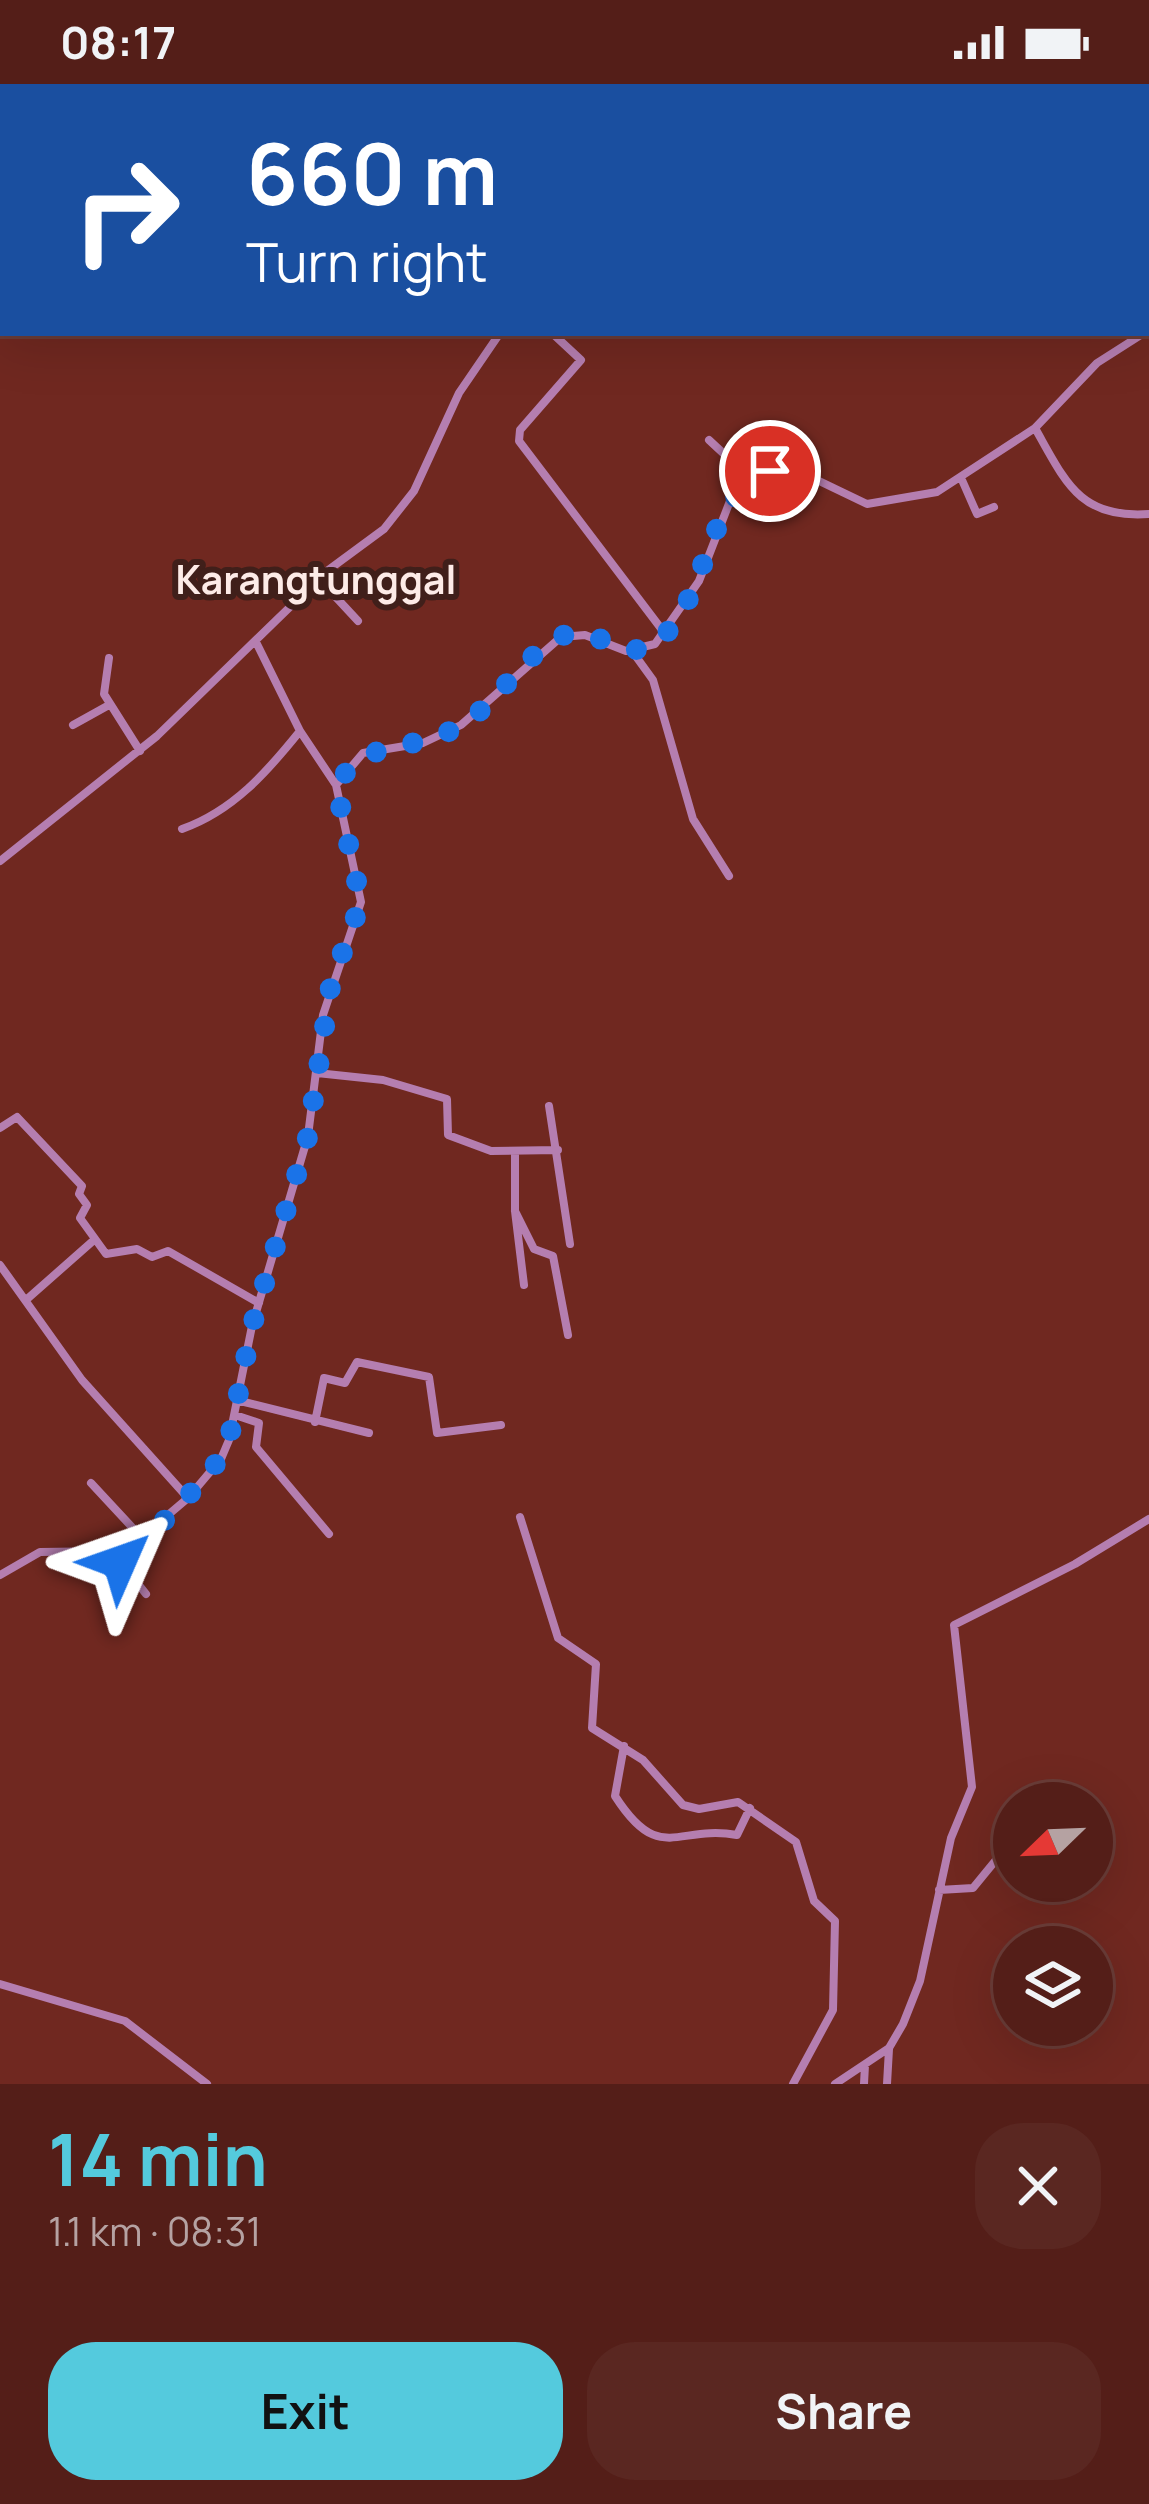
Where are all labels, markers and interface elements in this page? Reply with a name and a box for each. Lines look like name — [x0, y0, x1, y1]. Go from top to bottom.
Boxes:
text: 08:17 — [60, 11, 176, 73]
text: 660 m — [246, 115, 498, 230]
icon: right — [48, 132, 204, 288]
text: Turn right — [246, 224, 488, 298]
pin — [719, 420, 821, 522]
icon: arrive — [737, 438, 803, 504]
district label: Karangtunggal — [176, 552, 456, 606]
position arrow — [57, 1499, 183, 1625]
north arrow — [993, 1782, 1113, 1902]
map controls — [993, 1782, 1113, 2046]
button: layers — [993, 1926, 1113, 2046]
text: 14 min — [48, 2109, 268, 2208]
button: close — [975, 2123, 1101, 2249]
text: 1.1 km · 08:31 — [48, 2204, 262, 2258]
button: Exit — [48, 2342, 563, 2480]
button: Share — [587, 2342, 1101, 2480]

